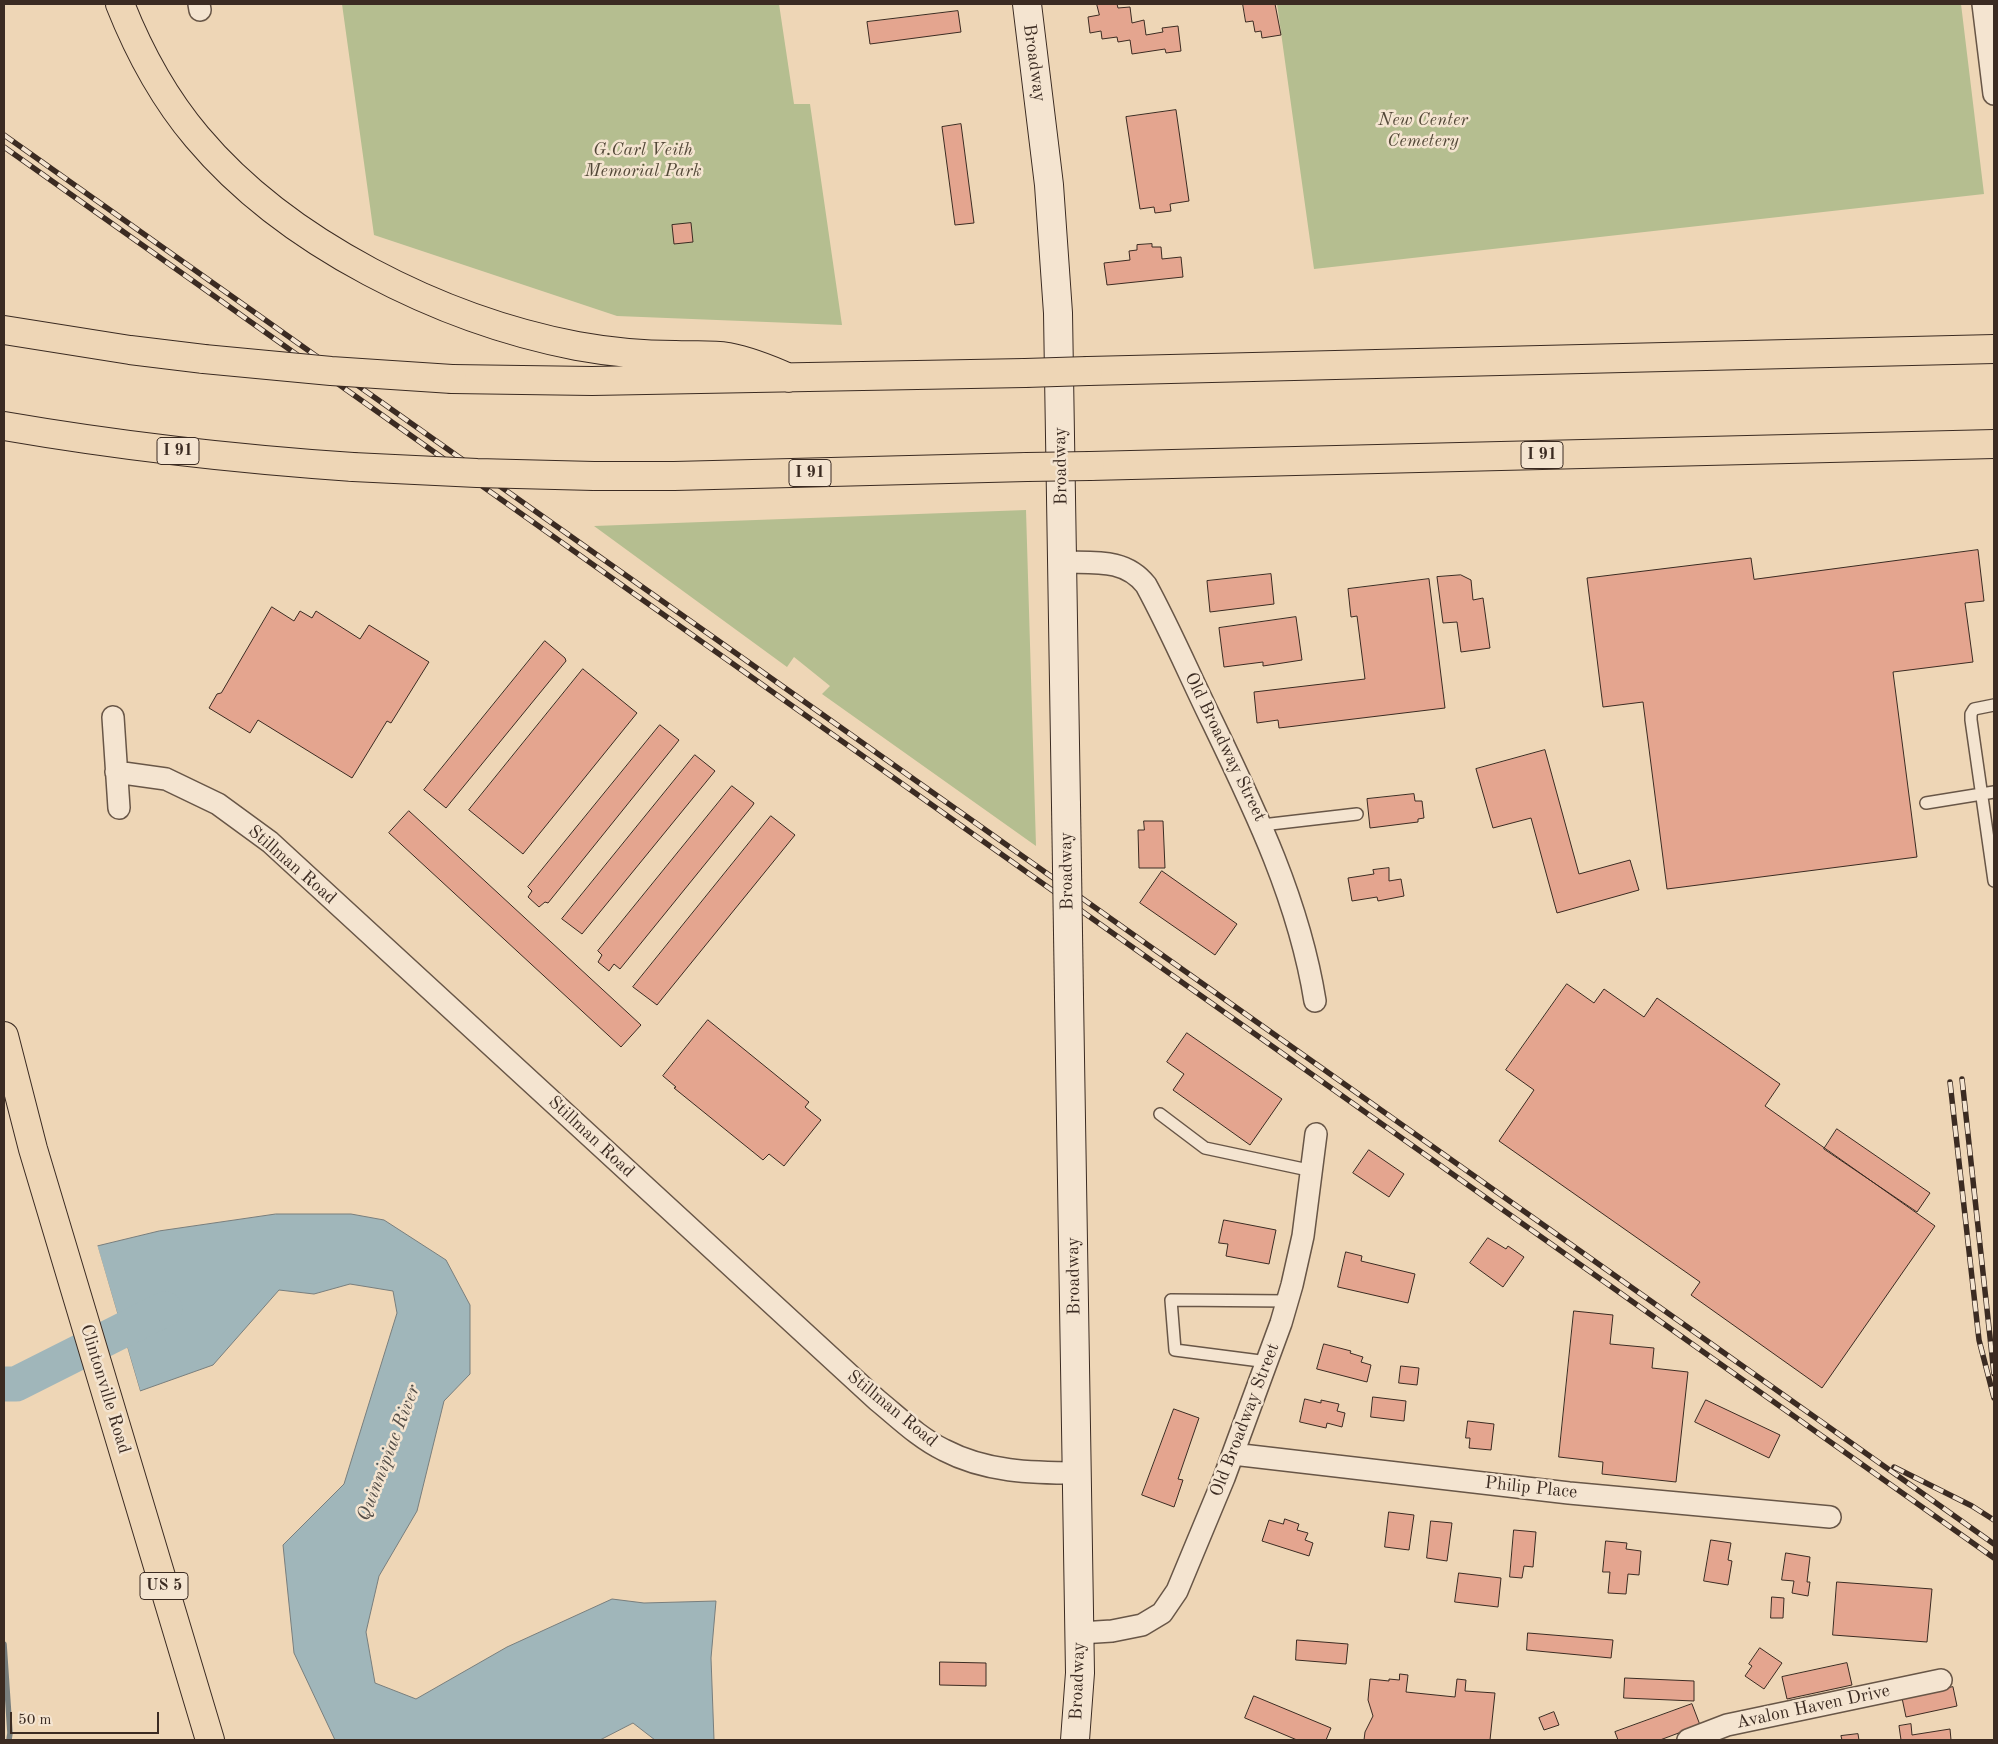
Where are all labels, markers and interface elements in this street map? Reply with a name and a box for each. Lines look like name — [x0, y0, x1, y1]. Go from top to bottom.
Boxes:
street label: Broadway — [1018, 23, 1050, 103]
park label: New Center Cemetery — [1378, 109, 1468, 152]
park label: G.Carl Veith Memorial Park — [584, 139, 702, 182]
street label: Broadway — [1050, 427, 1072, 505]
road number: I 91 — [157, 438, 199, 464]
road number: I 91 — [1521, 442, 1563, 468]
road number: I 91 — [789, 459, 831, 486]
street label: Old Broadway Street — [1180, 669, 1270, 825]
street label: Stillman Road — [243, 821, 341, 909]
street label: Broadway — [1056, 832, 1078, 910]
street label: Stillman Road — [543, 1092, 639, 1182]
street label: Broadway — [1063, 1237, 1085, 1315]
street label: Clintonville Road — [75, 1322, 135, 1456]
street label: Old Broadway Street — [1206, 1340, 1284, 1500]
street label: Stillman Road — [842, 1366, 942, 1452]
water label: Quinnipiac River — [353, 1382, 425, 1524]
street label: Philip Place — [1484, 1472, 1578, 1504]
road number: US 5 — [140, 1572, 188, 1600]
street label: Broadway — [1066, 1641, 1090, 1721]
street label: Avalon Haven Drive — [1734, 1680, 1892, 1734]
scale bar — [12, 1702, 161, 1734]
text: 50 m — [18, 1713, 52, 1728]

